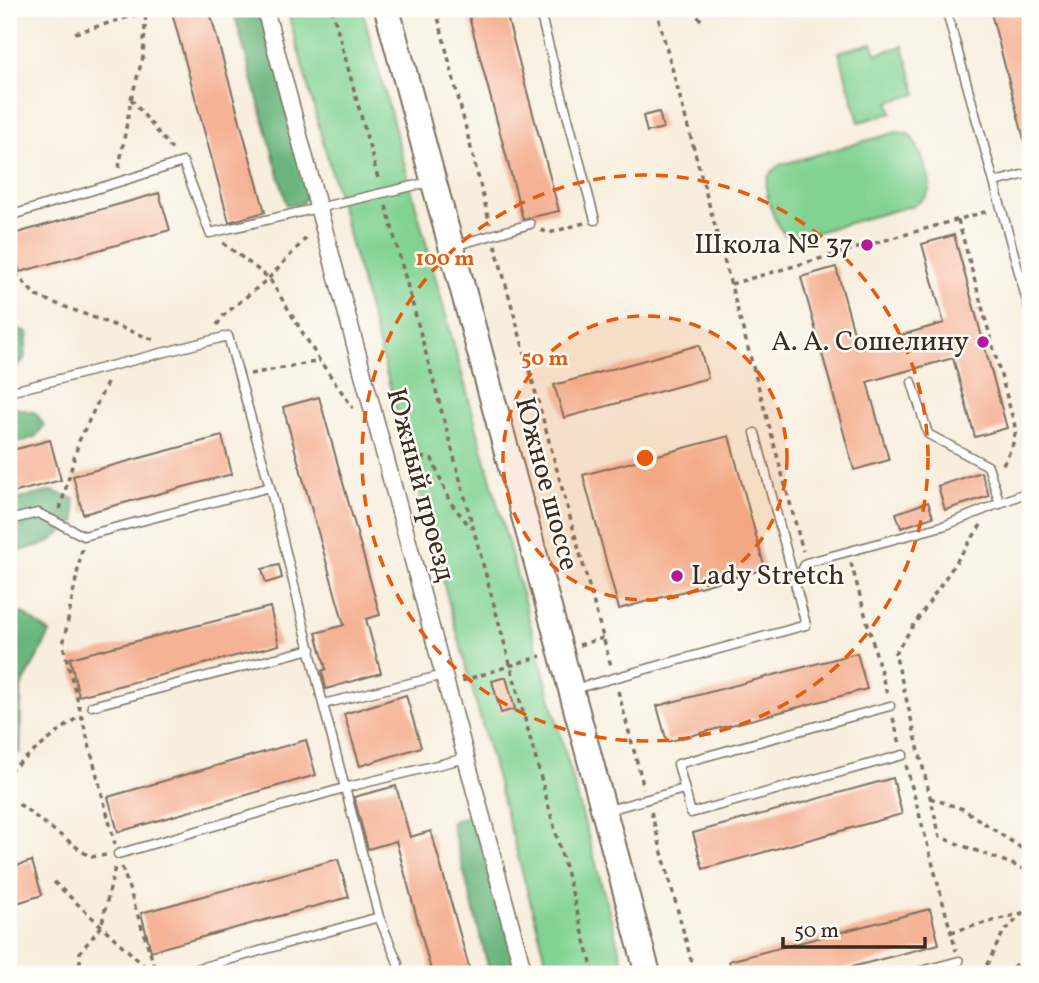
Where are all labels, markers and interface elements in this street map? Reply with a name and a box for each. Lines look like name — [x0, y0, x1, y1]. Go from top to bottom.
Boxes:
place label: Школа № 37 — [694, 226, 853, 265]
marker: Школа № 37 — [859, 237, 875, 253]
text: 100 m — [415, 245, 475, 274]
place label: А. А. Сошелину — [771, 323, 969, 362]
marker: А. А. Сошелину — [975, 334, 991, 350]
text: 50 m — [521, 345, 569, 374]
street label: Южный проезд — [375, 384, 465, 586]
street label: Южное шоссе — [504, 393, 588, 575]
centre of rings — [633, 446, 657, 470]
place label: Lady Stretch — [691, 557, 845, 596]
marker: Lady Stretch — [669, 568, 685, 584]
scale bar — [783, 906, 925, 950]
text: 50 m — [794, 917, 839, 946]

